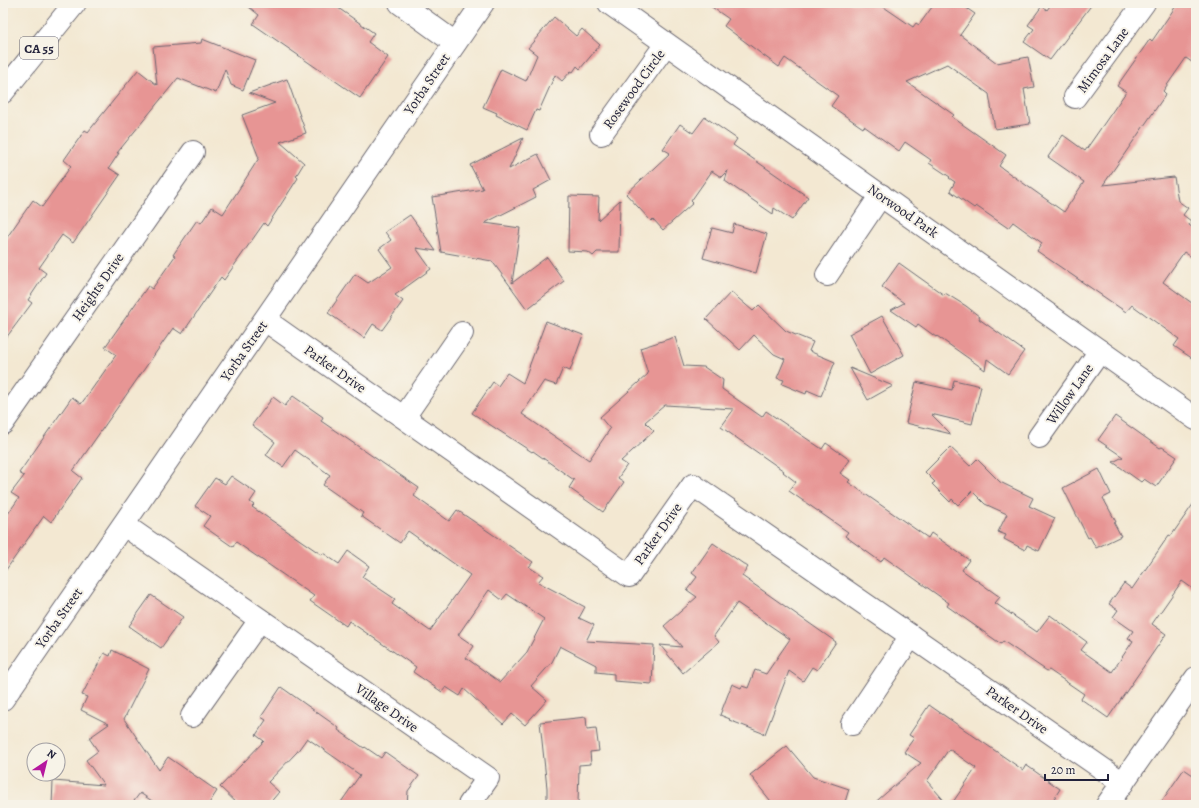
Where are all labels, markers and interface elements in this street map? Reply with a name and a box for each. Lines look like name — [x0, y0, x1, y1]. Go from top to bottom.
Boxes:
street label: Mimosa Lane — [1073, 23, 1133, 97]
road number: CA 55 — [20, 37, 58, 59]
street label: Rosewood Circle — [599, 45, 669, 133]
street label: Yorba Street — [399, 49, 455, 119]
street label: Norwood Park — [864, 180, 942, 242]
street label: Heights Drive — [67, 249, 129, 325]
street label: Yorba Street — [216, 317, 272, 386]
street label: Parker Drive — [300, 341, 370, 397]
street label: Willow Lane — [1042, 360, 1098, 429]
street label: Parker Drive — [630, 499, 686, 569]
street label: Yorba Street — [31, 584, 87, 653]
street label: Village Drive — [351, 679, 422, 737]
street label: Parker Drive — [982, 682, 1052, 738]
north arrow — [26, 742, 66, 782]
text: N — [44, 746, 59, 763]
scale bar — [1045, 756, 1108, 782]
text: 20 m — [1051, 762, 1075, 778]

